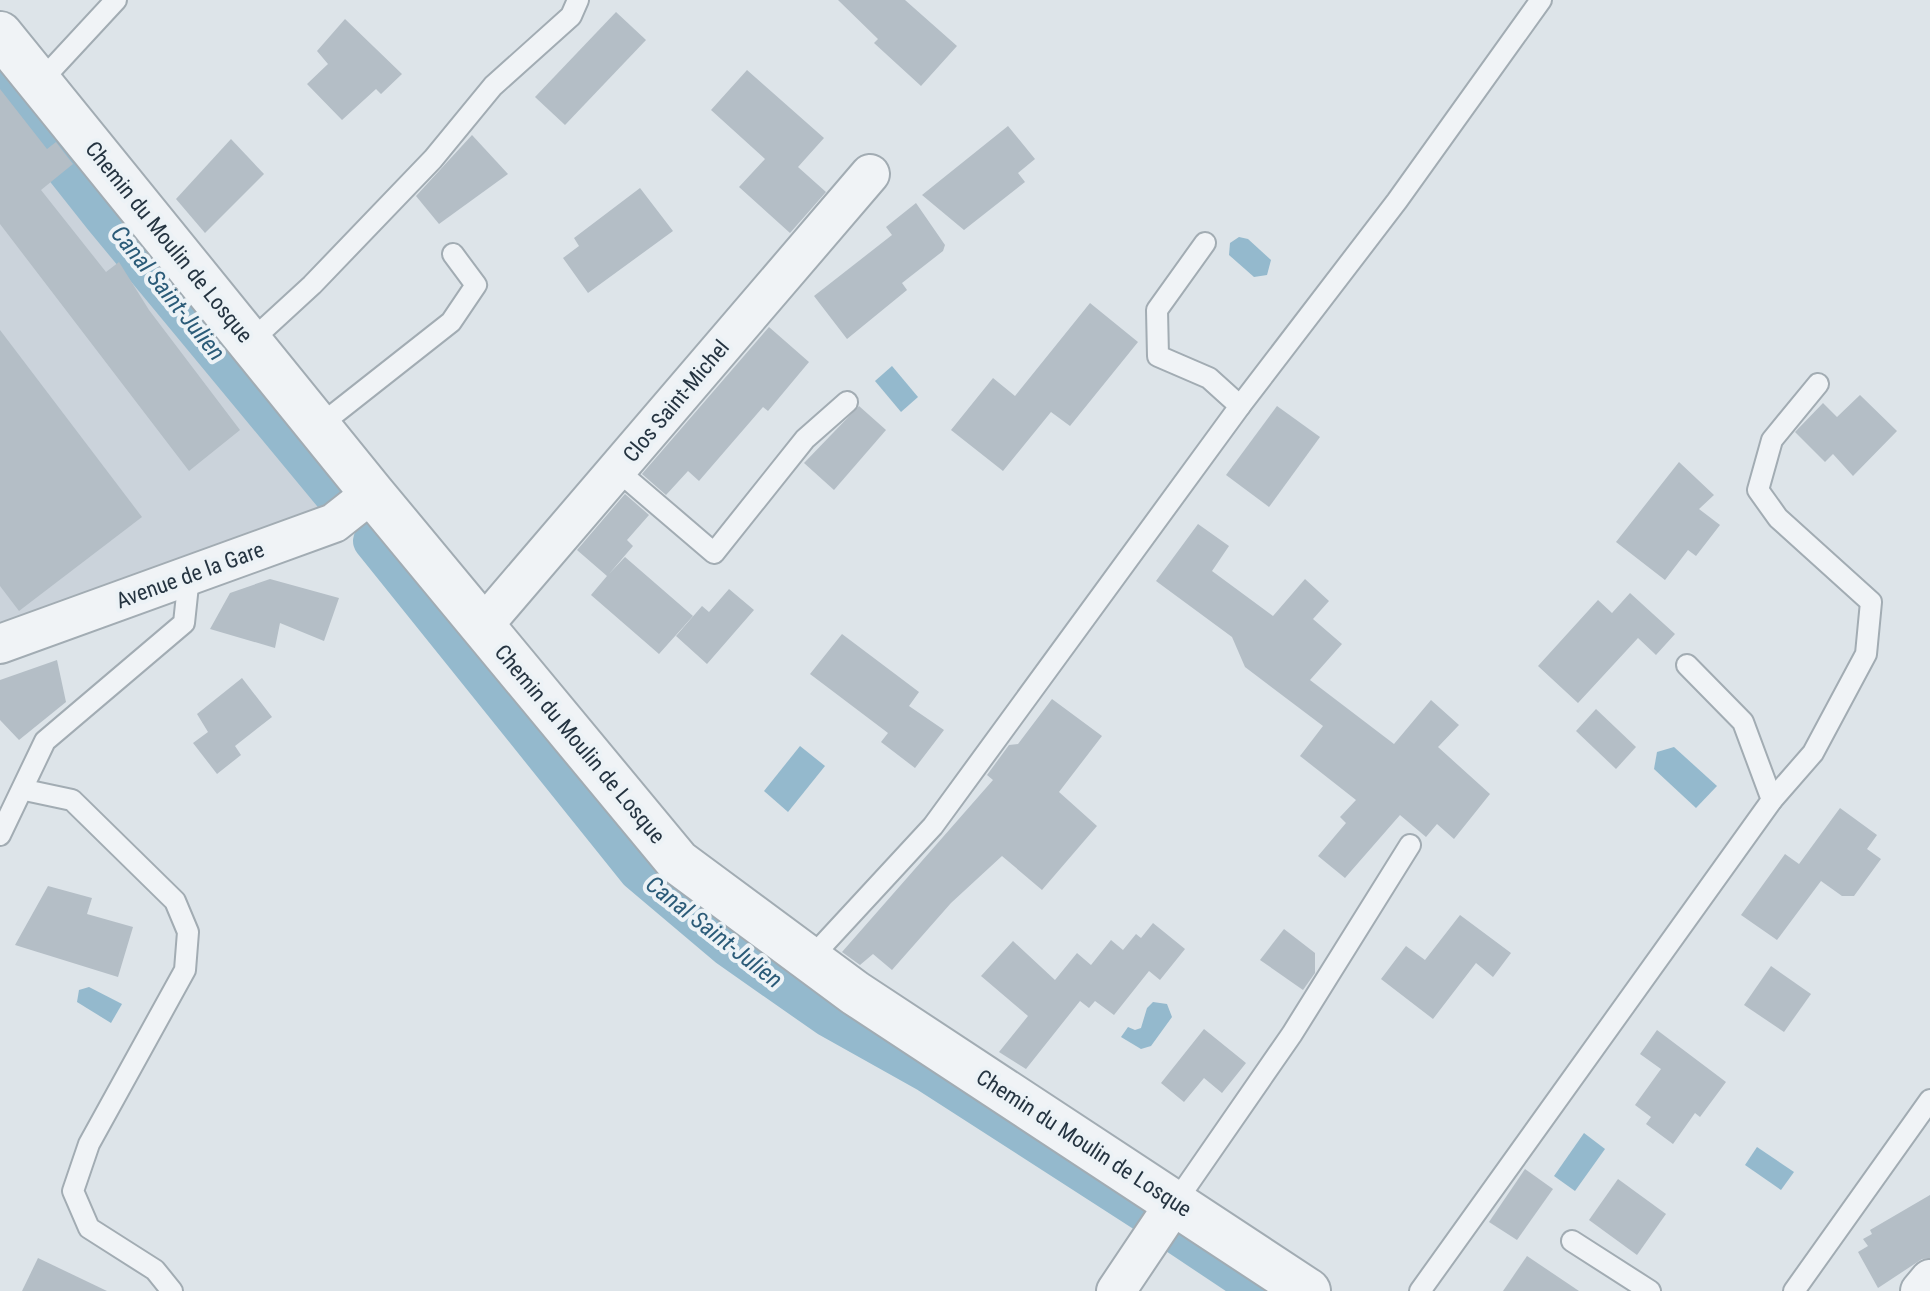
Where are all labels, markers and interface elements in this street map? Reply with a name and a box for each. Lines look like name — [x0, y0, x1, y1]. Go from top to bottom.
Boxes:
street label: Chemin du Moulin de Losque — [80, 137, 258, 347]
water label: Canal Saint-Julien — [105, 220, 231, 366]
street label: Clos Saint-Michel — [618, 335, 734, 467]
street label: Avenue de la Gare — [113, 537, 267, 613]
street label: Chemin du Moulin de Losque — [490, 640, 670, 848]
water label: Canal Saint-Julien — [640, 870, 788, 994]
street label: Chemin du Moulin de Losque — [972, 1064, 1196, 1222]

